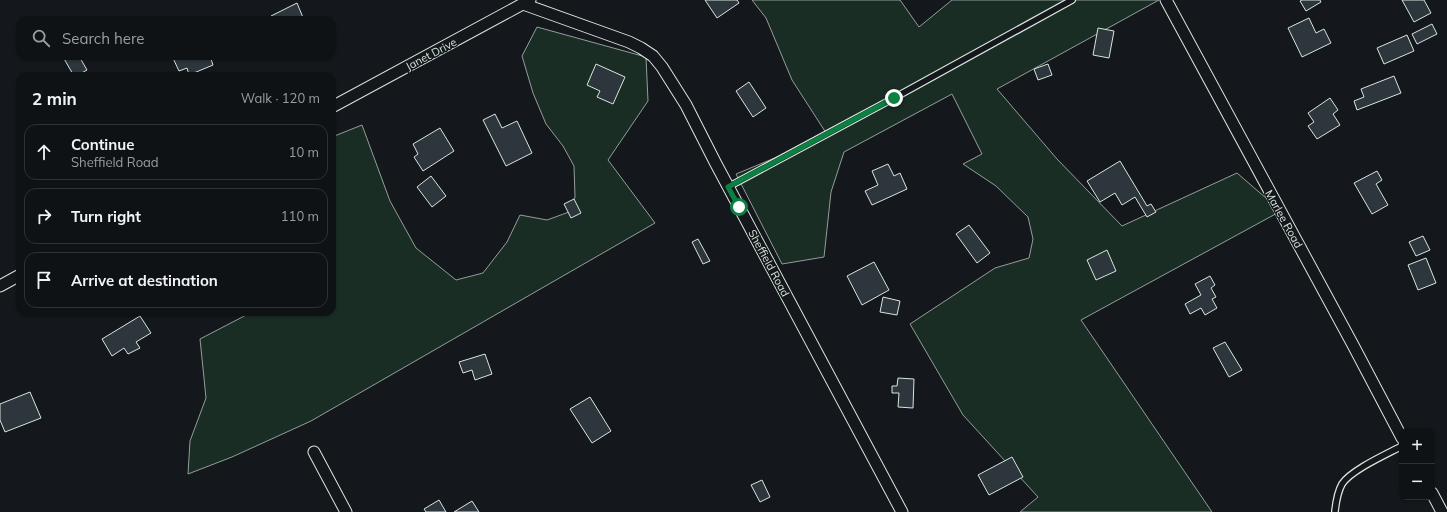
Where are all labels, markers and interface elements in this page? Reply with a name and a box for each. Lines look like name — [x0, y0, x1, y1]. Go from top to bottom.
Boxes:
search box — [16, 16, 336, 60]
icon: search — [30, 27, 52, 49]
text: Search here — [62, 29, 144, 48]
street label: Janet Drive — [403, 35, 459, 73]
text: 2 min — [32, 88, 77, 109]
route end — [885, 89, 903, 107]
text: Walk · 120 m — [241, 90, 320, 106]
text: Continue — [71, 135, 134, 154]
icon: ahead — [33, 141, 55, 163]
text: 10 m — [289, 144, 319, 160]
text: Sheffield Road — [71, 154, 159, 170]
street label: Marlee Road — [1262, 187, 1306, 251]
route start — [730, 198, 748, 216]
icon: right — [33, 205, 55, 227]
text: Turn right — [71, 207, 141, 226]
text: 110 m — [281, 208, 319, 224]
street label: Sheffield Road — [745, 227, 793, 299]
icon: arrive — [33, 269, 55, 291]
text: Arrive at destination — [71, 271, 218, 290]
map controls — [1399, 428, 1435, 500]
button: + — [1399, 428, 1435, 464]
button: − — [1399, 464, 1435, 500]

